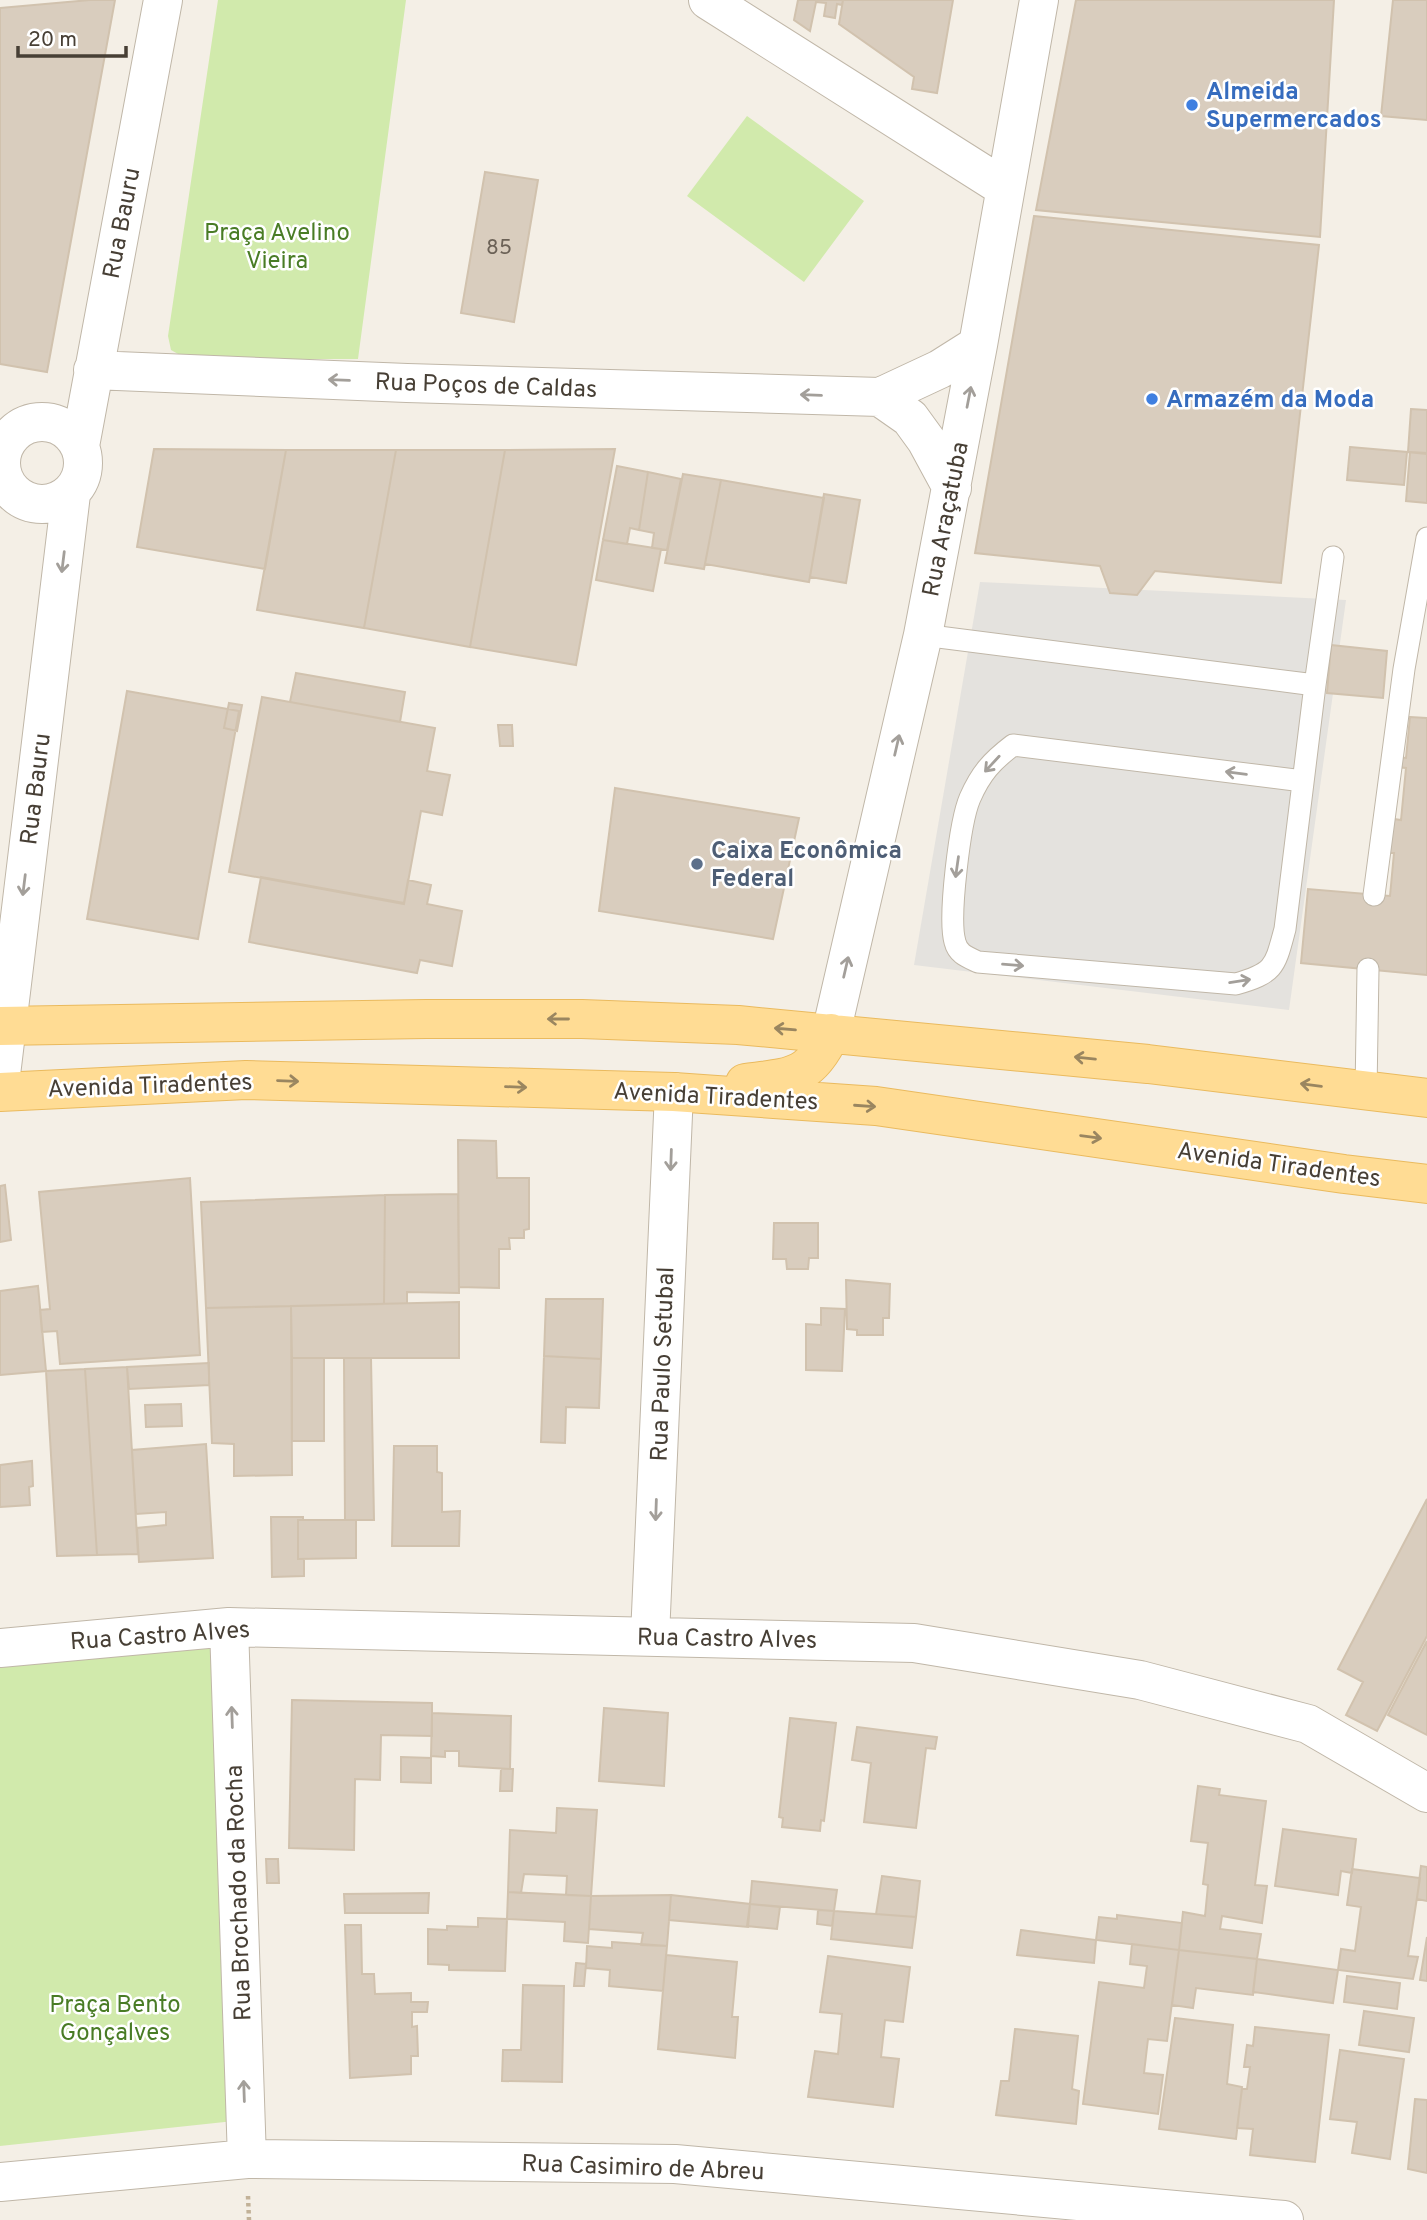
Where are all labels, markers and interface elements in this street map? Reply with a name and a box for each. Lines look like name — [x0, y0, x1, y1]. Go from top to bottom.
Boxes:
scale bar — [18, 14, 126, 58]
text: 20 m — [28, 27, 77, 54]
place label: Almeida Supermercados — [1206, 78, 1381, 136]
marker: Almeida Supermercados — [1184, 97, 1200, 113]
street label: Rua Bauru — [98, 165, 148, 281]
park label: Praça Avelino Vieira — [204, 219, 350, 277]
house number: 85 — [486, 235, 512, 262]
street label: Rua Poços de Caldas — [374, 368, 598, 406]
one-way arrow — [328, 373, 351, 386]
one-way arrow — [962, 386, 976, 409]
place label: Armazém da Moda — [1166, 386, 1374, 416]
one-way arrow — [800, 388, 823, 401]
marker: Armazém da Moda — [1144, 391, 1160, 407]
street label: Rua Araçatuba — [917, 439, 977, 599]
one-way arrow — [56, 550, 69, 573]
street label: Rua Bauru — [15, 732, 59, 847]
one-way arrow — [891, 734, 904, 757]
one-way arrow — [984, 755, 1001, 772]
one-way arrow — [1225, 766, 1247, 779]
place label: Caixa Econômica Federal — [711, 837, 902, 895]
one-way arrow — [950, 855, 963, 878]
marker: Caixa Econômica Federal — [689, 856, 705, 872]
one-way arrow — [17, 873, 30, 896]
one-way arrow — [840, 956, 853, 979]
one-way arrow — [1002, 959, 1024, 972]
one-way arrow — [1228, 974, 1251, 987]
one-way arrow — [547, 1012, 570, 1026]
one-way arrow — [774, 1022, 797, 1035]
one-way arrow — [1074, 1051, 1096, 1064]
street label: Avenida Tiradentes — [47, 1068, 253, 1106]
one-way arrow — [277, 1075, 300, 1088]
street label: Avenida Tiradentes — [613, 1078, 819, 1118]
one-way arrow — [1300, 1079, 1322, 1092]
one-way arrow — [504, 1081, 527, 1094]
one-way arrow — [854, 1099, 877, 1112]
one-way arrow — [1079, 1131, 1101, 1144]
street label: Avenida Tiradentes — [1175, 1137, 1382, 1195]
one-way arrow — [664, 1148, 677, 1171]
street label: Rua Paulo Setubal — [646, 1266, 682, 1462]
one-way arrow — [649, 1498, 662, 1521]
street label: Rua Castro Alves — [69, 1616, 251, 1658]
street label: Rua Castro Alves — [637, 1623, 817, 1657]
one-way arrow — [226, 1705, 239, 1728]
street label: Rua Brochado da Rocha — [221, 1764, 259, 2021]
park label: Praça Bento Gonçalves — [49, 1991, 181, 2049]
one-way arrow — [238, 2080, 251, 2103]
street label: Rua Casimiro de Abreu — [521, 2150, 765, 2188]

